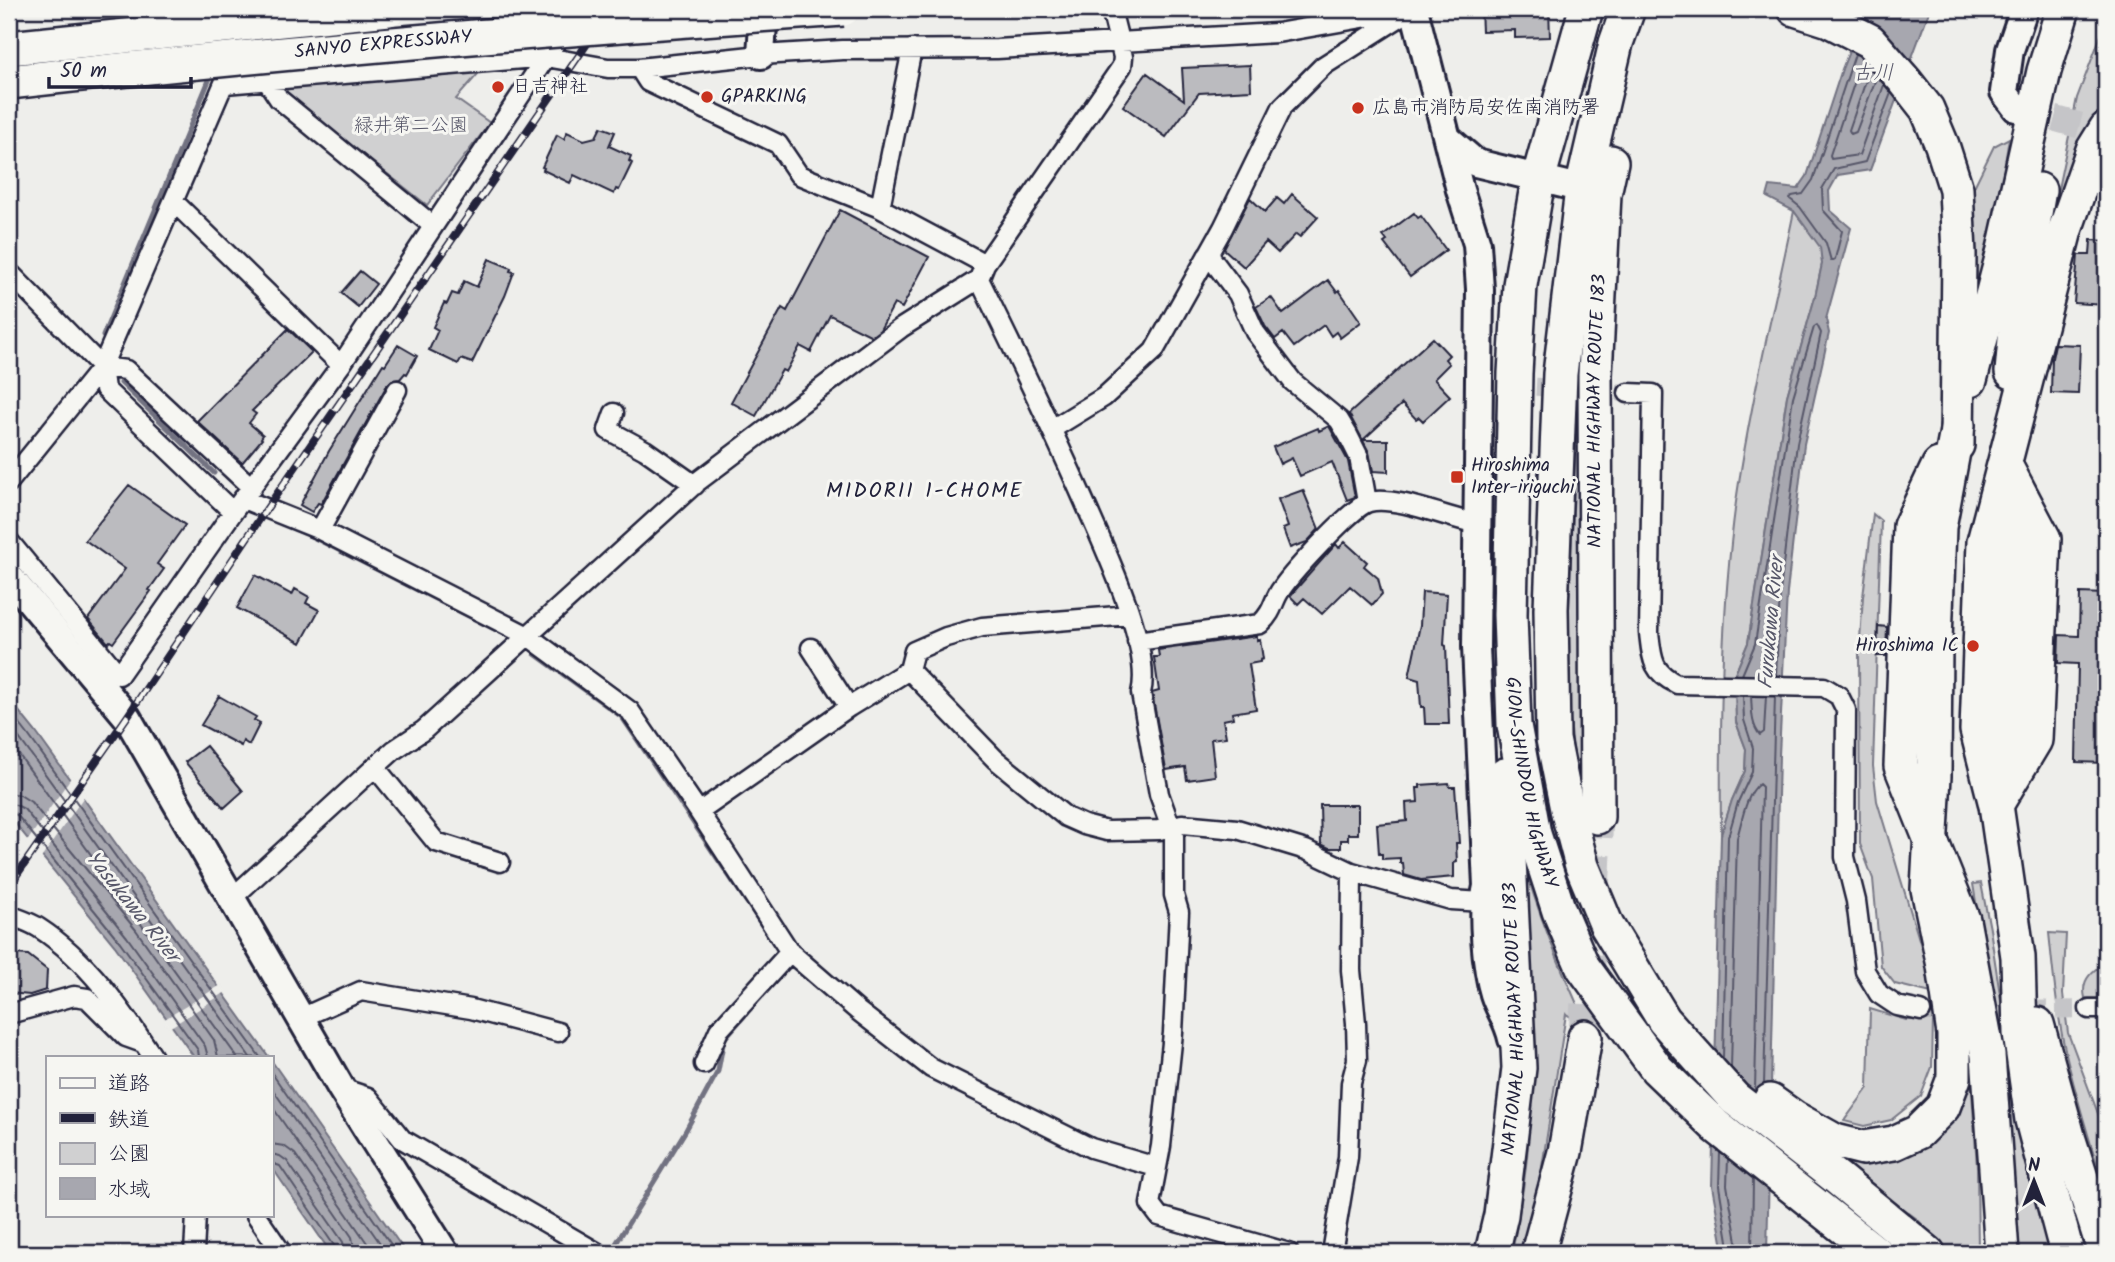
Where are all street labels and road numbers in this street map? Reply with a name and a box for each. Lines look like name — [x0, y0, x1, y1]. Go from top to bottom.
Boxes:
street label: SANYO EXPRESSWAY — [293, 22, 474, 68]
street label: NATIONAL HIGHWAY ROUTE 183 — [1580, 273, 1615, 548]
street label: GION-SHINDOU HIGHWAY — [1497, 676, 1566, 893]
street label: NATIONAL HIGHWAY ROUTE 183 — [1493, 882, 1534, 1157]

